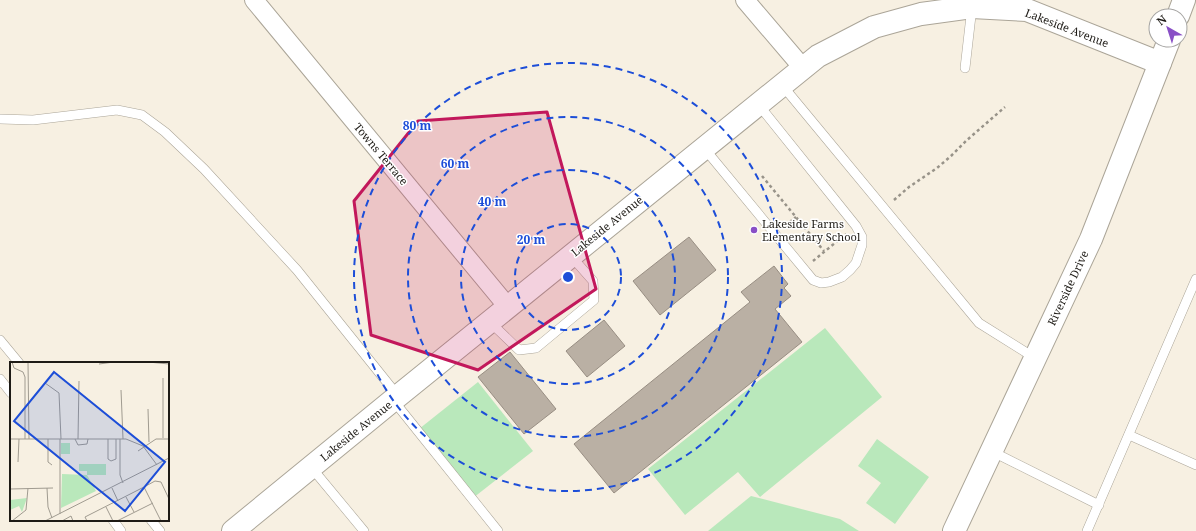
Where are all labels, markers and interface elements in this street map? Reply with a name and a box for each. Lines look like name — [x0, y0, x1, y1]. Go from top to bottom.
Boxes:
street label: Lakeside Avenue — [1023, 5, 1111, 50]
north arrow — [1148, 8, 1188, 48]
text: N — [1153, 11, 1170, 28]
text: 80 m — [403, 117, 431, 134]
street label: Towns Terrace — [351, 119, 412, 188]
text: 60 m — [441, 155, 469, 172]
street label: Lakeside Avenue — [568, 192, 646, 259]
text: 40 m — [478, 193, 506, 210]
place label: Lakeside Farms Elementary School — [762, 216, 861, 244]
marker: Lakeside Farms Elementary School — [749, 225, 759, 235]
text: 20 m — [517, 231, 545, 248]
street label: Riverside Drive — [1044, 248, 1092, 328]
centre of rings — [561, 270, 575, 284]
inset map — [10, 362, 169, 521]
street label: Lakeside Avenue — [317, 397, 395, 464]

